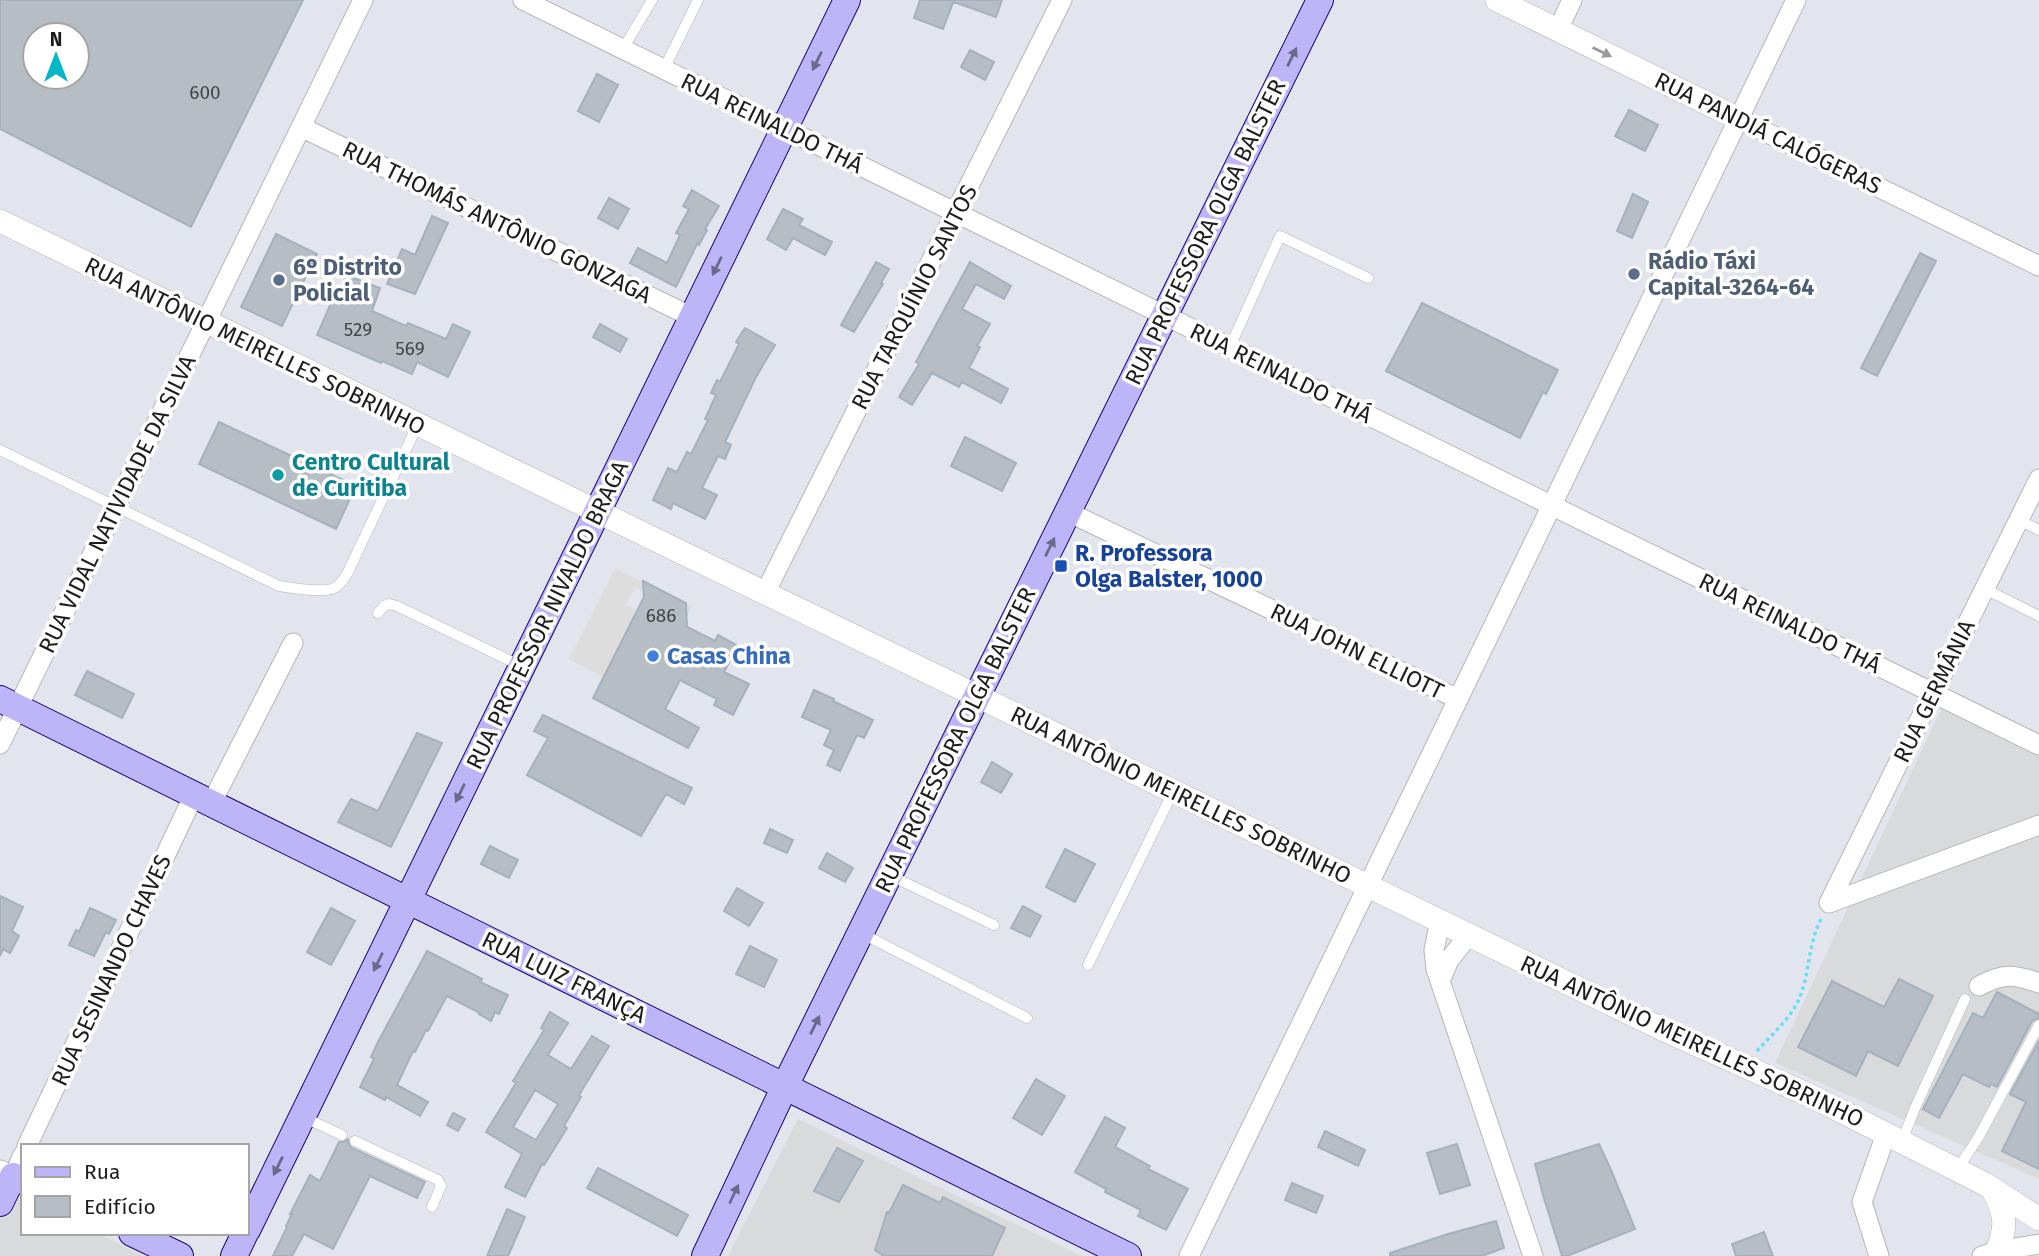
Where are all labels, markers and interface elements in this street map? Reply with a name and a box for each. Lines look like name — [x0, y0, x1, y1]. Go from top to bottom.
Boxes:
north arrow — [21, 21, 91, 91]
text: N — [50, 28, 62, 51]
one-way arrow — [1592, 46, 1612, 57]
one-way arrow — [1286, 47, 1297, 67]
one-way arrow — [811, 51, 823, 71]
street label: RUA PANDIÁ CALÓGERAS — [1650, 65, 1886, 200]
street label: RUA REINALDO THÁ — [676, 66, 869, 180]
street label: RUA PROFESSORA OLGA BALSTER — [1119, 74, 1291, 389]
house number: 600 — [189, 81, 221, 104]
street label: RUA THOMÁS ANTÔNIO GONZAGA — [338, 134, 657, 310]
street label: RUA TARQUÍNIO SANTOS — [844, 179, 983, 414]
place label: Rádio Táxi Capital-3264-64 — [1648, 247, 1814, 301]
street label: RUA ANTÔNIO MEIRELLES SOBRINHO — [80, 250, 430, 441]
place label: 6º Distrito Policial — [293, 253, 402, 307]
one-way arrow — [712, 256, 723, 276]
marker: Rádio Táxi Capital-3264-64 — [1626, 266, 1642, 282]
marker: 6º Distrito Policial — [271, 272, 287, 288]
street label: RUA REINALDO THÁ — [1185, 316, 1378, 430]
house number: 529 — [344, 318, 372, 341]
house number: 569 — [395, 337, 425, 360]
street label: RUA VIDAL NATIVIDADE DA SILVA — [32, 350, 202, 658]
place label: Centro Cultural de Curitiba — [292, 448, 450, 502]
street label: RUA PROFESSOR NIVALDO BRAGA — [460, 455, 634, 774]
marker: Centro Cultural de Curitiba — [270, 467, 286, 483]
one-way arrow — [1045, 537, 1056, 557]
place label: R. Professora Olga Balster, 1000 — [1075, 539, 1263, 593]
marker: R. Professora Olga Balster, 1000 — [1053, 558, 1069, 574]
street label: RUA REINALDO THÁ — [1694, 566, 1887, 680]
street label: RUA PROFESSORA OLGA BALSTER — [869, 582, 1041, 897]
street label: RUA JOHN ELLIOTT — [1266, 597, 1448, 705]
house number: 686 — [646, 604, 676, 627]
street label: RUA GERMÂNIA — [1887, 614, 1981, 767]
place label: Casas China — [667, 642, 791, 670]
marker: Casas China — [645, 648, 661, 664]
street label: RUA ANTÔNIO MEIRELLES SOBRINHO — [1006, 699, 1356, 890]
one-way arrow — [454, 783, 466, 803]
street label: RUA SESINANDO CHAVES — [45, 850, 177, 1090]
street label: RUA LUIZ FRANÇA — [477, 925, 651, 1029]
street label: RUA ANTÔNIO MEIRELLES SOBRINHO — [1516, 948, 1869, 1133]
one-way arrow — [372, 952, 384, 972]
one-way arrow — [810, 1015, 821, 1035]
legend — [21, 1144, 248, 1235]
one-way arrow — [273, 1156, 284, 1176]
text: Rua — [84, 1159, 120, 1185]
one-way arrow — [728, 1184, 740, 1204]
text: Edifício — [84, 1194, 156, 1220]

